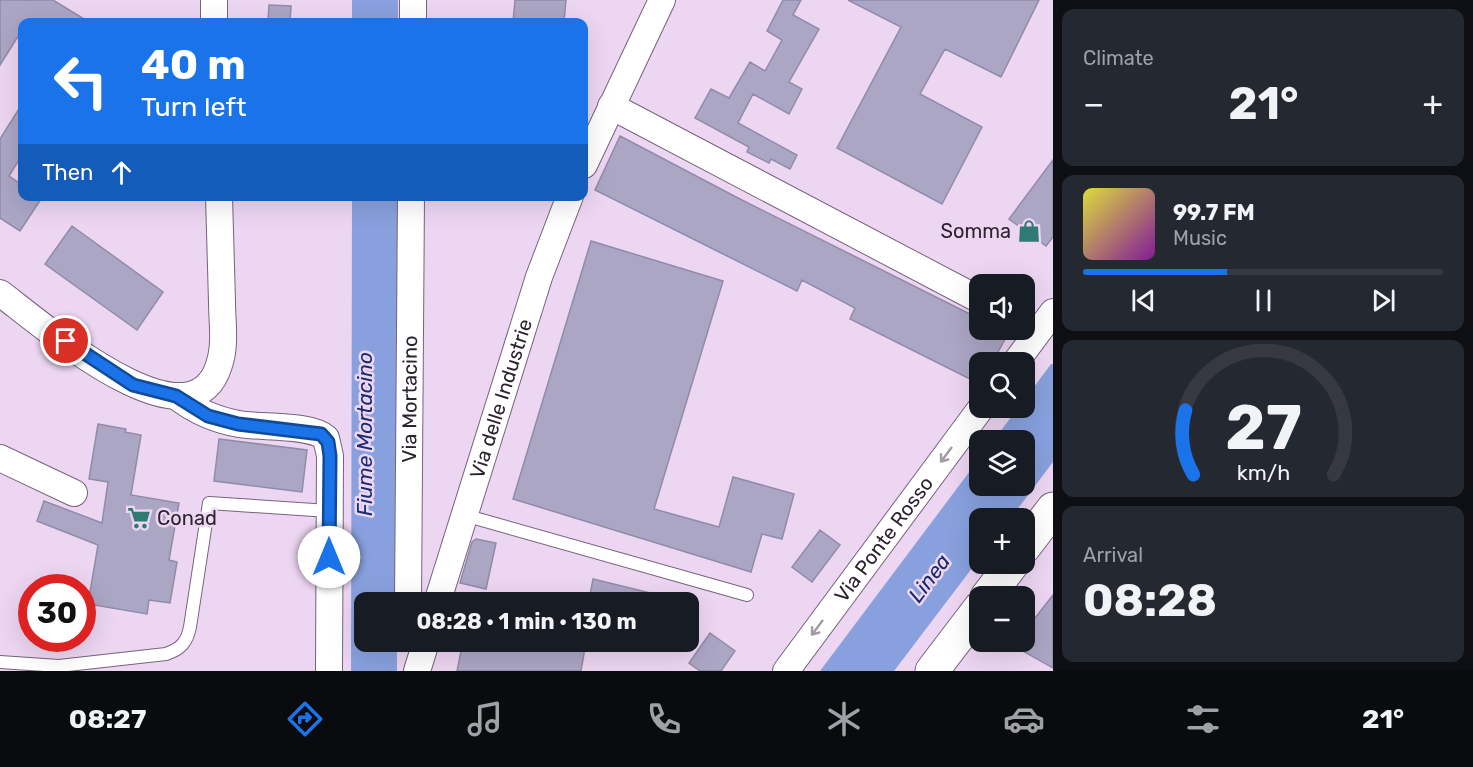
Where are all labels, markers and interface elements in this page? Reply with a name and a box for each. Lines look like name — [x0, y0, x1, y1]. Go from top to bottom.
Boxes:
text: 40 m — [141, 40, 246, 90]
icon: left — [42, 42, 120, 120]
text: Climate — [1083, 46, 1154, 70]
text: 21° — [1228, 77, 1299, 130]
text: − — [1083, 84, 1104, 123]
text: + — [1422, 84, 1443, 123]
text: Turn left — [141, 91, 246, 123]
icon: ahead — [105, 156, 138, 189]
text: Then — [42, 159, 93, 186]
text: 99.7 FM — [1173, 199, 1255, 226]
shop icon: Somma — [1016, 218, 1042, 244]
place label: Somma — [940, 219, 1011, 243]
text: Music — [1173, 226, 1227, 250]
map controls — [969, 274, 1035, 652]
button: sound — [969, 274, 1035, 340]
icon: previous — [1127, 284, 1160, 317]
icon: pause — [1247, 284, 1280, 317]
icon: next — [1367, 284, 1400, 317]
pin — [40, 315, 91, 366]
street label: Via delle Industrie — [465, 316, 537, 482]
icon: arrive — [49, 324, 82, 357]
street label: Via Mortacino — [397, 335, 422, 463]
water label: Fiume Mortacino — [352, 352, 377, 516]
button: search — [969, 352, 1035, 418]
text: 27 — [1225, 391, 1301, 465]
button: layers — [969, 430, 1035, 496]
one-way arrow — [940, 447, 953, 463]
text: km/h — [1236, 461, 1290, 486]
street label: Via Ponte Rosso — [829, 472, 938, 607]
supermarket icon: Conad — [126, 505, 152, 531]
place label: Conad — [157, 506, 217, 530]
button: + — [969, 508, 1035, 574]
position arrow — [297, 525, 361, 589]
text: Arrival — [1083, 543, 1143, 567]
water label: Linea — [903, 549, 955, 607]
speed limit sign: 30 — [18, 574, 96, 652]
text: 08:28 — [1083, 574, 1217, 627]
button: − — [969, 586, 1035, 652]
text: 08:28 · 1 min · 130 m — [416, 608, 637, 635]
one-way arrow — [811, 620, 824, 636]
icon: directions — [284, 698, 326, 740]
icon: music — [464, 698, 506, 740]
icon: phone — [643, 698, 685, 740]
icon: climate — [823, 698, 865, 740]
icon: car — [1003, 698, 1045, 740]
icon: filters — [1182, 698, 1224, 740]
text: 08:27 — [69, 703, 146, 735]
text: 21° — [1362, 703, 1404, 735]

